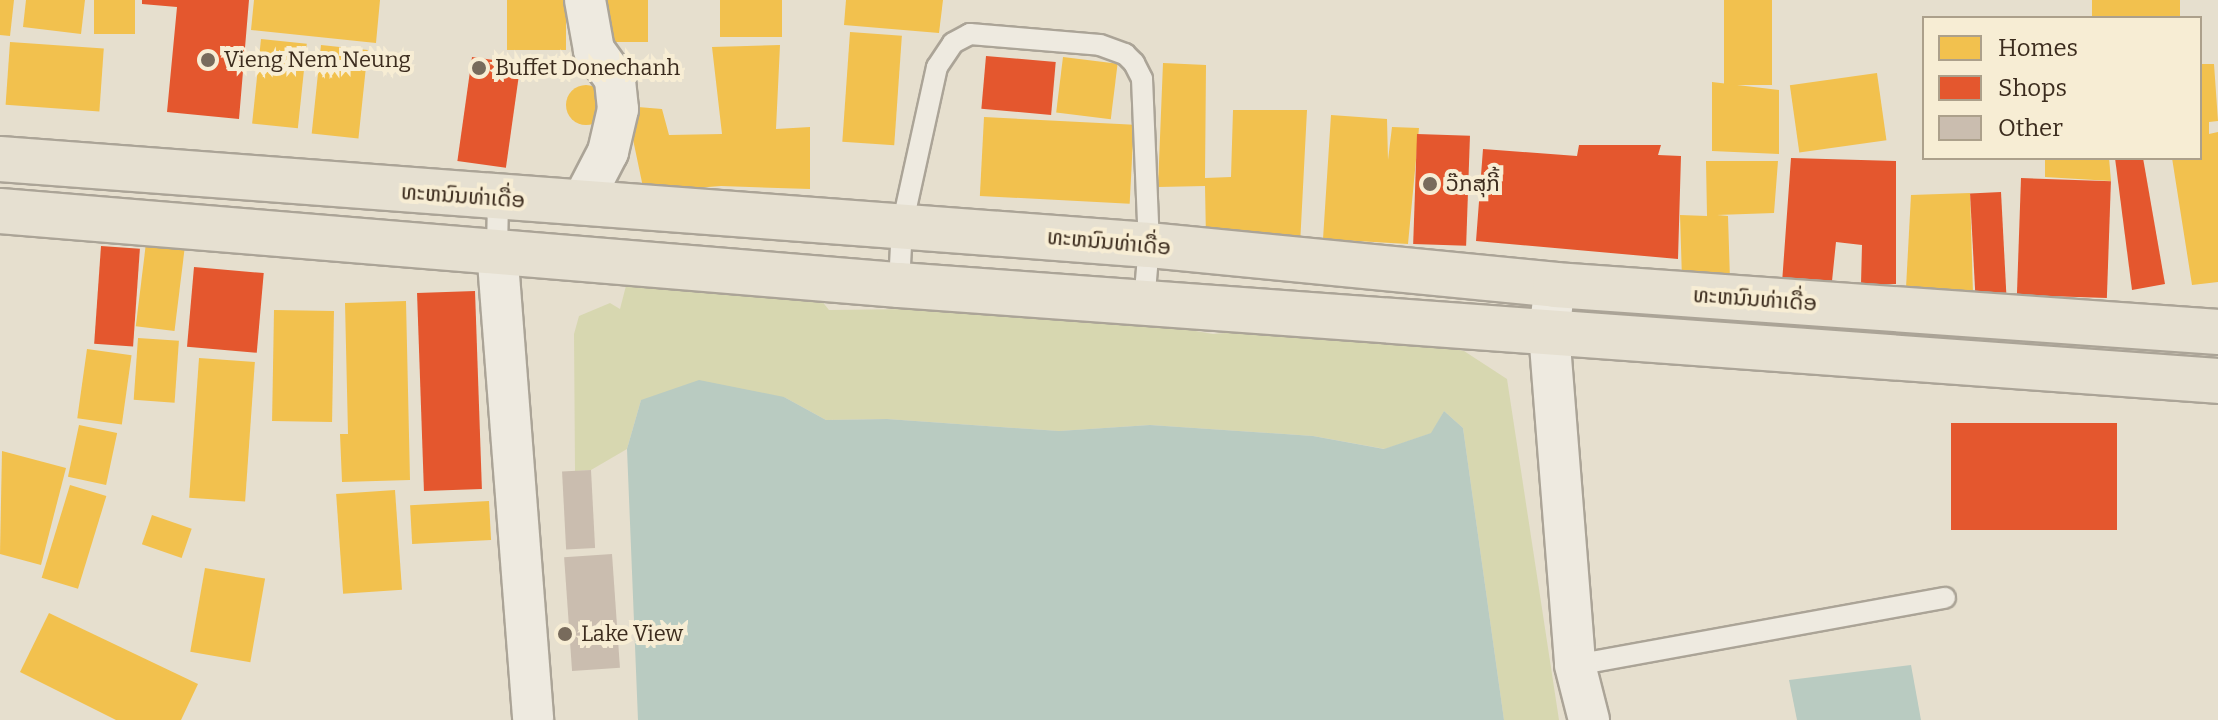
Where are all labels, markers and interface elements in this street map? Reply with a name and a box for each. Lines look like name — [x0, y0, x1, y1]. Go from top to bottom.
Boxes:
legend — [1922, 16, 2202, 160]
text: Homes — [1998, 34, 2078, 62]
place label: Vieng Nem Neung — [224, 47, 411, 73]
marker: Vieng Nem Neung — [199, 51, 217, 69]
place label: Buffet Donechanh — [495, 55, 680, 81]
marker: Buffet Donechanh — [470, 59, 488, 77]
text: Shops — [1998, 74, 2067, 102]
text: Other — [1998, 114, 2063, 142]
place label: ວ໊ກສຸກີ້ — [1446, 171, 1500, 197]
marker: ວ໊ກສຸກີ້ — [1421, 175, 1439, 193]
street label: ທະຫນົນທ່າເດື່ອ — [400, 179, 526, 213]
street label: ທະຫນົນທ່າເດື່ອ — [1046, 223, 1172, 261]
street label: ທະຫນົນທ່າເດື່ອ — [1692, 282, 1818, 316]
place label: Lake View — [581, 621, 683, 647]
marker: Lake View — [556, 625, 574, 643]

